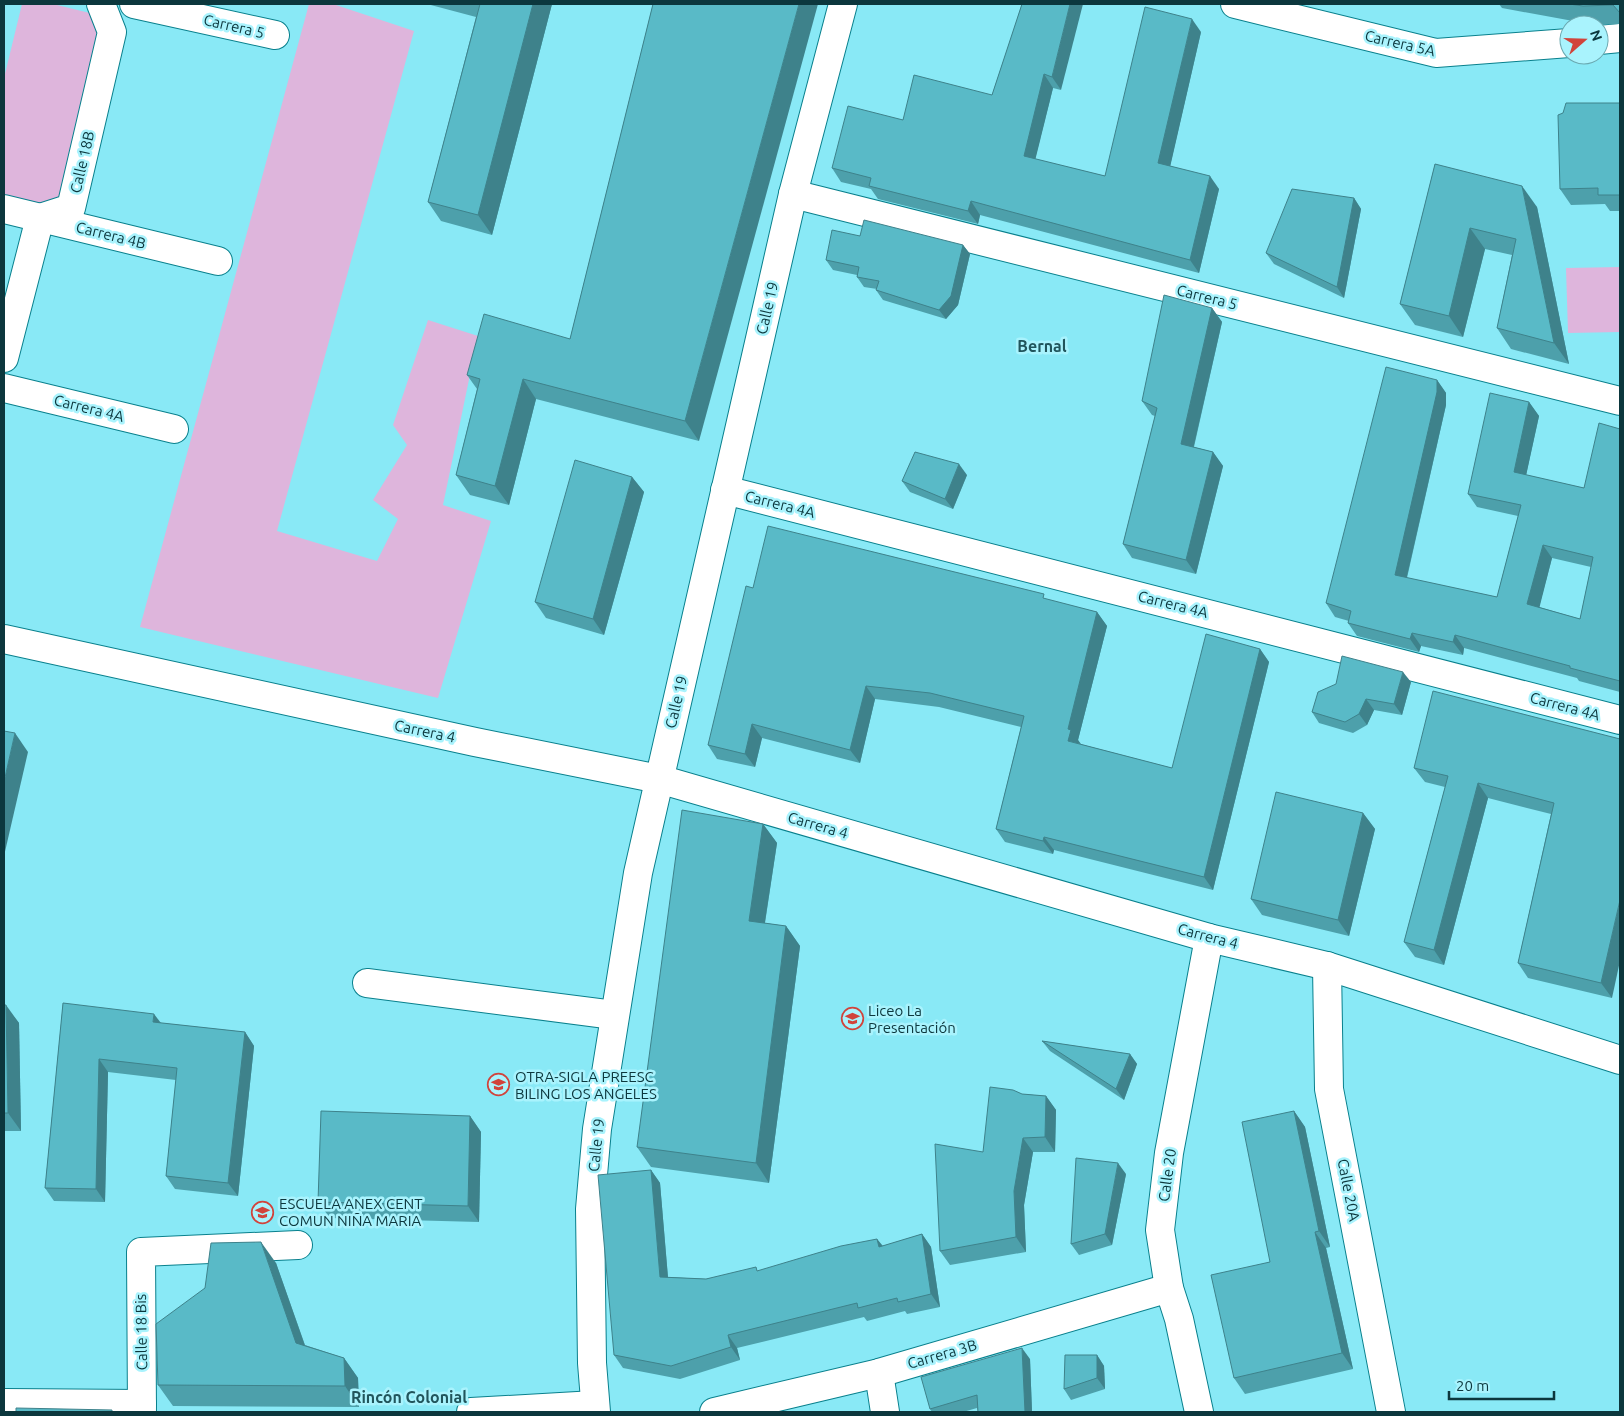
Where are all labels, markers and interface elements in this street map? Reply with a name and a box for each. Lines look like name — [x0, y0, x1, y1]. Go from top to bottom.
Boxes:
street label: Carrera 5 — [202, 11, 266, 41]
north arrow — [1559, 15, 1609, 65]
street label: Carrera 5A — [1363, 27, 1437, 59]
text: N — [1587, 28, 1606, 43]
street label: Calle 18B — [67, 129, 97, 195]
street label: Carrera 4B — [74, 218, 148, 252]
street label: Calle 19 — [753, 280, 781, 336]
street label: Carrera 5 — [1175, 281, 1239, 313]
district label: Bernal — [1017, 337, 1067, 355]
street label: Carrera 4A — [52, 391, 126, 425]
street label: Carrera 4A — [743, 487, 817, 521]
street label: Carrera 4A — [1136, 587, 1210, 621]
street label: Calle 19 — [662, 674, 690, 730]
street label: Carrera 4A — [1528, 689, 1602, 724]
street label: Carrera 4 — [393, 716, 457, 746]
street label: Carrera 4 — [786, 808, 850, 842]
street label: Carrera 4 — [1176, 920, 1240, 952]
place label: Liceo La Presentación — [868, 1002, 956, 1036]
school or university icon: Liceo La Presentación — [840, 1007, 864, 1031]
place label: OTRA-SIGLA PREESC BILING LOS ANGELES — [515, 1068, 657, 1102]
school or university icon: OTRA-SIGLA PREESC BILING LOS ANGELES — [487, 1073, 511, 1097]
street label: Calle 19 — [585, 1118, 607, 1172]
street label: Calle 20 — [1155, 1147, 1179, 1203]
street label: Calle 20A — [1335, 1157, 1363, 1223]
place label: ESCUELA ANEX CENT COMUN NIÑA MARIA — [279, 1195, 423, 1229]
school or university icon: ESCUELA ANEX CENT COMUN NIÑA MARIA — [251, 1200, 275, 1224]
street label: Calle 18 Bis — [132, 1294, 150, 1370]
street label: Carrera 3B — [905, 1336, 979, 1372]
scale bar — [1449, 1368, 1554, 1400]
text: 20 m — [1456, 1377, 1489, 1394]
district label: Rincón Colonial — [351, 1388, 467, 1406]

